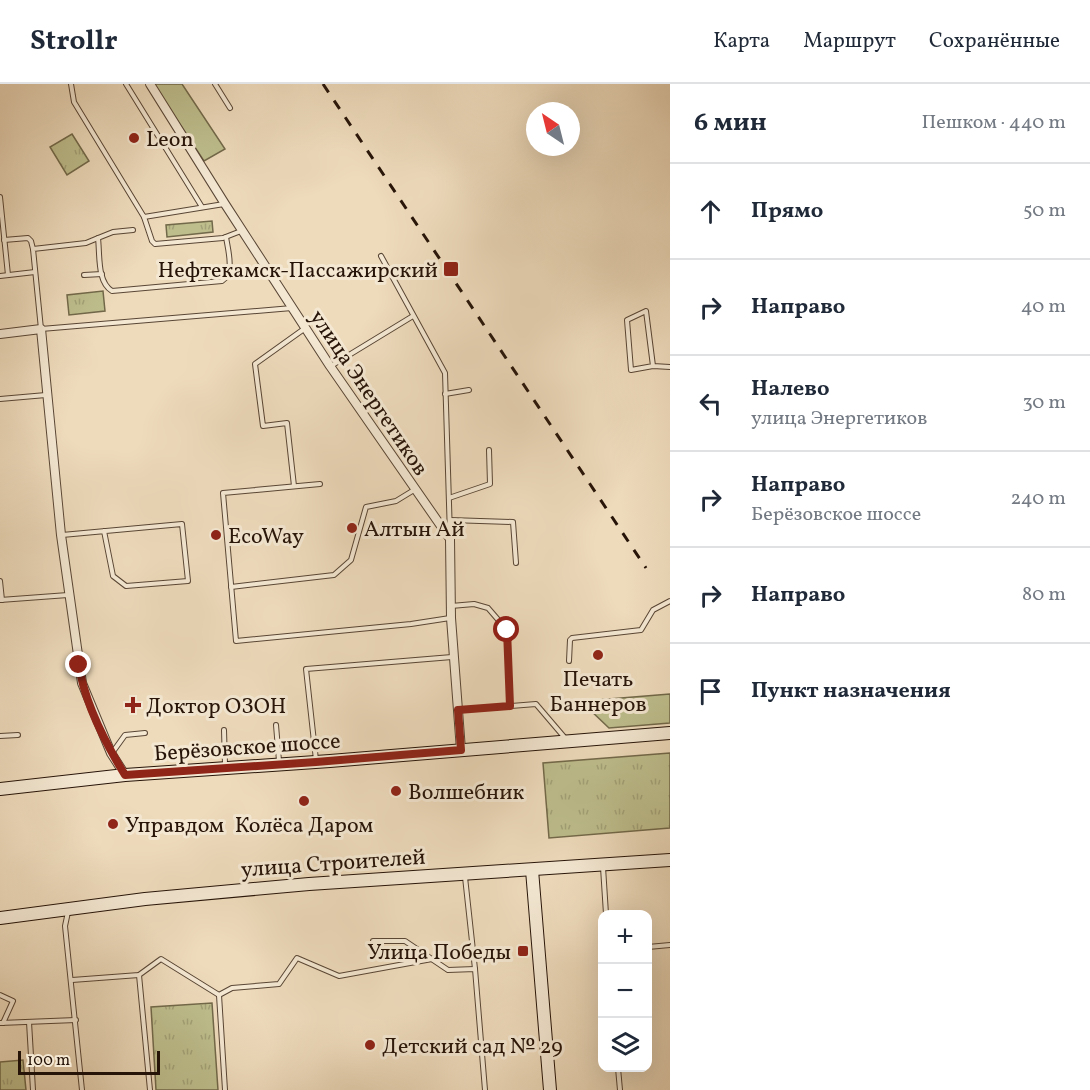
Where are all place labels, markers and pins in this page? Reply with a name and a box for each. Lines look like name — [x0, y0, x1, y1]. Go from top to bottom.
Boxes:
place label: Leon — [146, 125, 194, 156]
marker: Leon — [127, 131, 141, 145]
place label: Нефтекамск-Пассажирский — [158, 256, 438, 287]
marker: Нефтекамск-Пассажирский — [442, 260, 460, 278]
place label: Алтын Ай — [364, 515, 465, 546]
marker: Алтын Ай — [345, 521, 359, 535]
place label: EcoWay — [228, 522, 304, 553]
marker: EcoWay — [209, 528, 223, 542]
marker: Печать Баннеров — [591, 648, 605, 662]
place label: Печать Баннеров — [549, 665, 647, 721]
place label: Доктор ОЗОН — [146, 692, 286, 723]
marker: Доктор ОЗОН — [124, 696, 142, 714]
place label: Волшебник — [408, 778, 525, 809]
marker: Волшебник — [389, 784, 403, 798]
marker: Колёса Даром — [297, 794, 311, 808]
place label: Управдом — [125, 811, 224, 842]
place label: Колёса Даром — [235, 811, 373, 842]
marker: Управдом — [106, 817, 120, 831]
place label: Улица Победы — [367, 938, 511, 969]
marker: Улица Победы — [516, 944, 530, 958]
place label: Детский сад № 29 — [382, 1032, 563, 1063]
marker: Детский сад № 29 — [363, 1038, 377, 1052]

